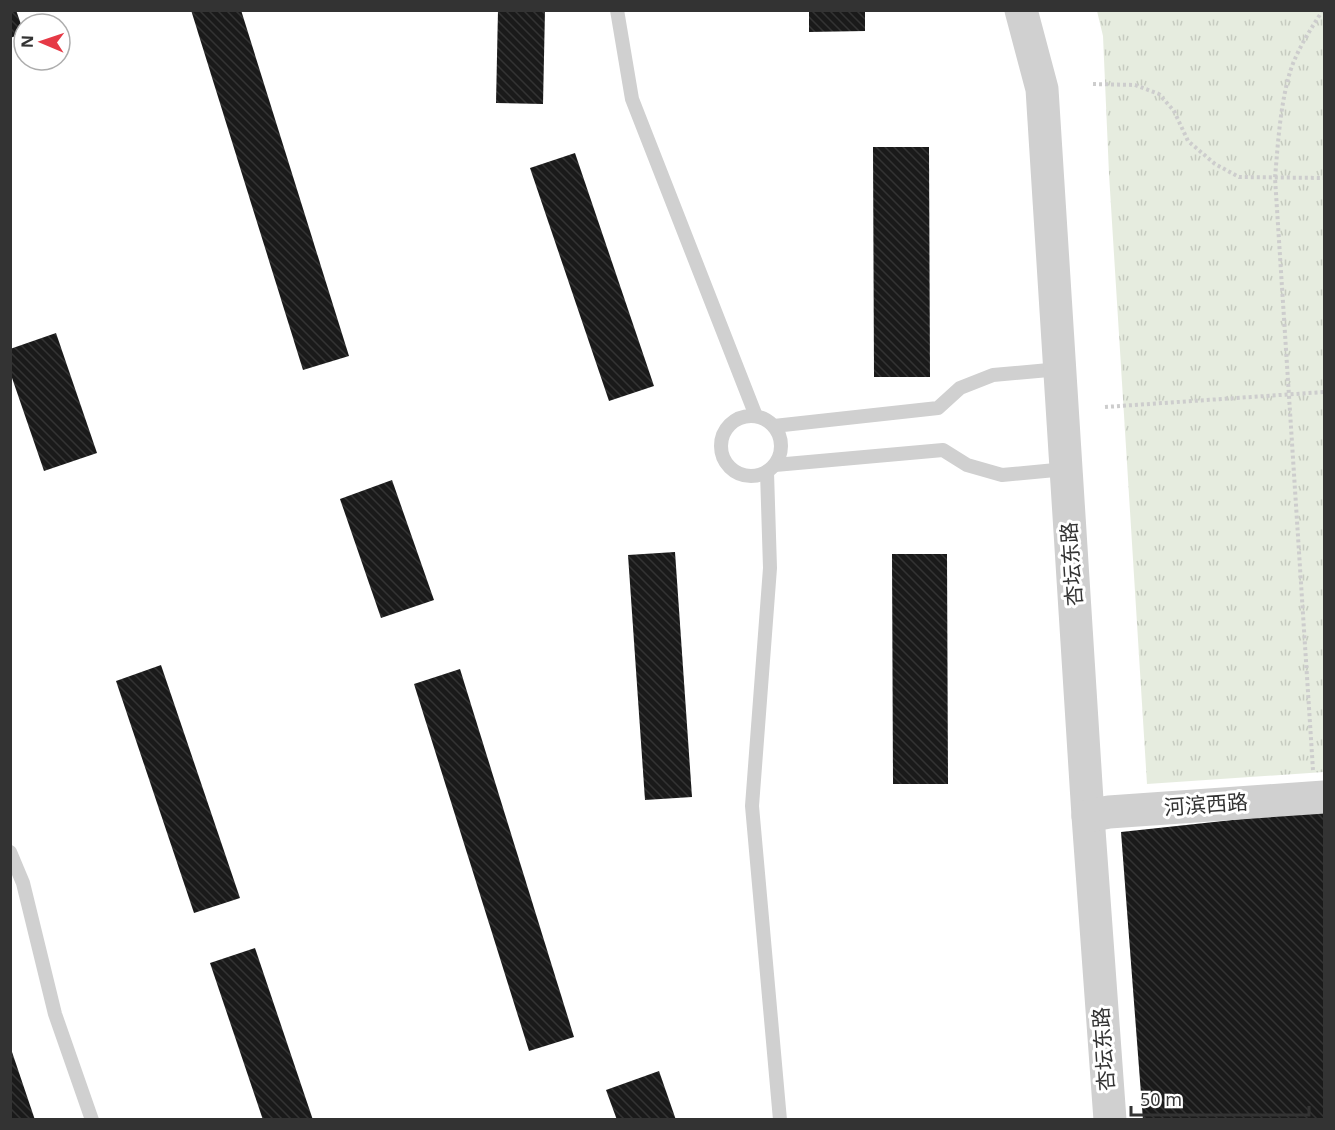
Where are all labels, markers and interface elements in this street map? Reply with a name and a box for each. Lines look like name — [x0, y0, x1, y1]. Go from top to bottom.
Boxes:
north arrow — [12, 12, 72, 72]
text: N — [16, 35, 38, 48]
street label: 杏坛东路 — [1054, 521, 1088, 607]
street label: 河滨西路 — [1163, 787, 1249, 821]
street label: 杏坛东路 — [1086, 1006, 1120, 1092]
scale bar — [1131, 1079, 1310, 1117]
text: 50 m — [1140, 1087, 1182, 1111]

